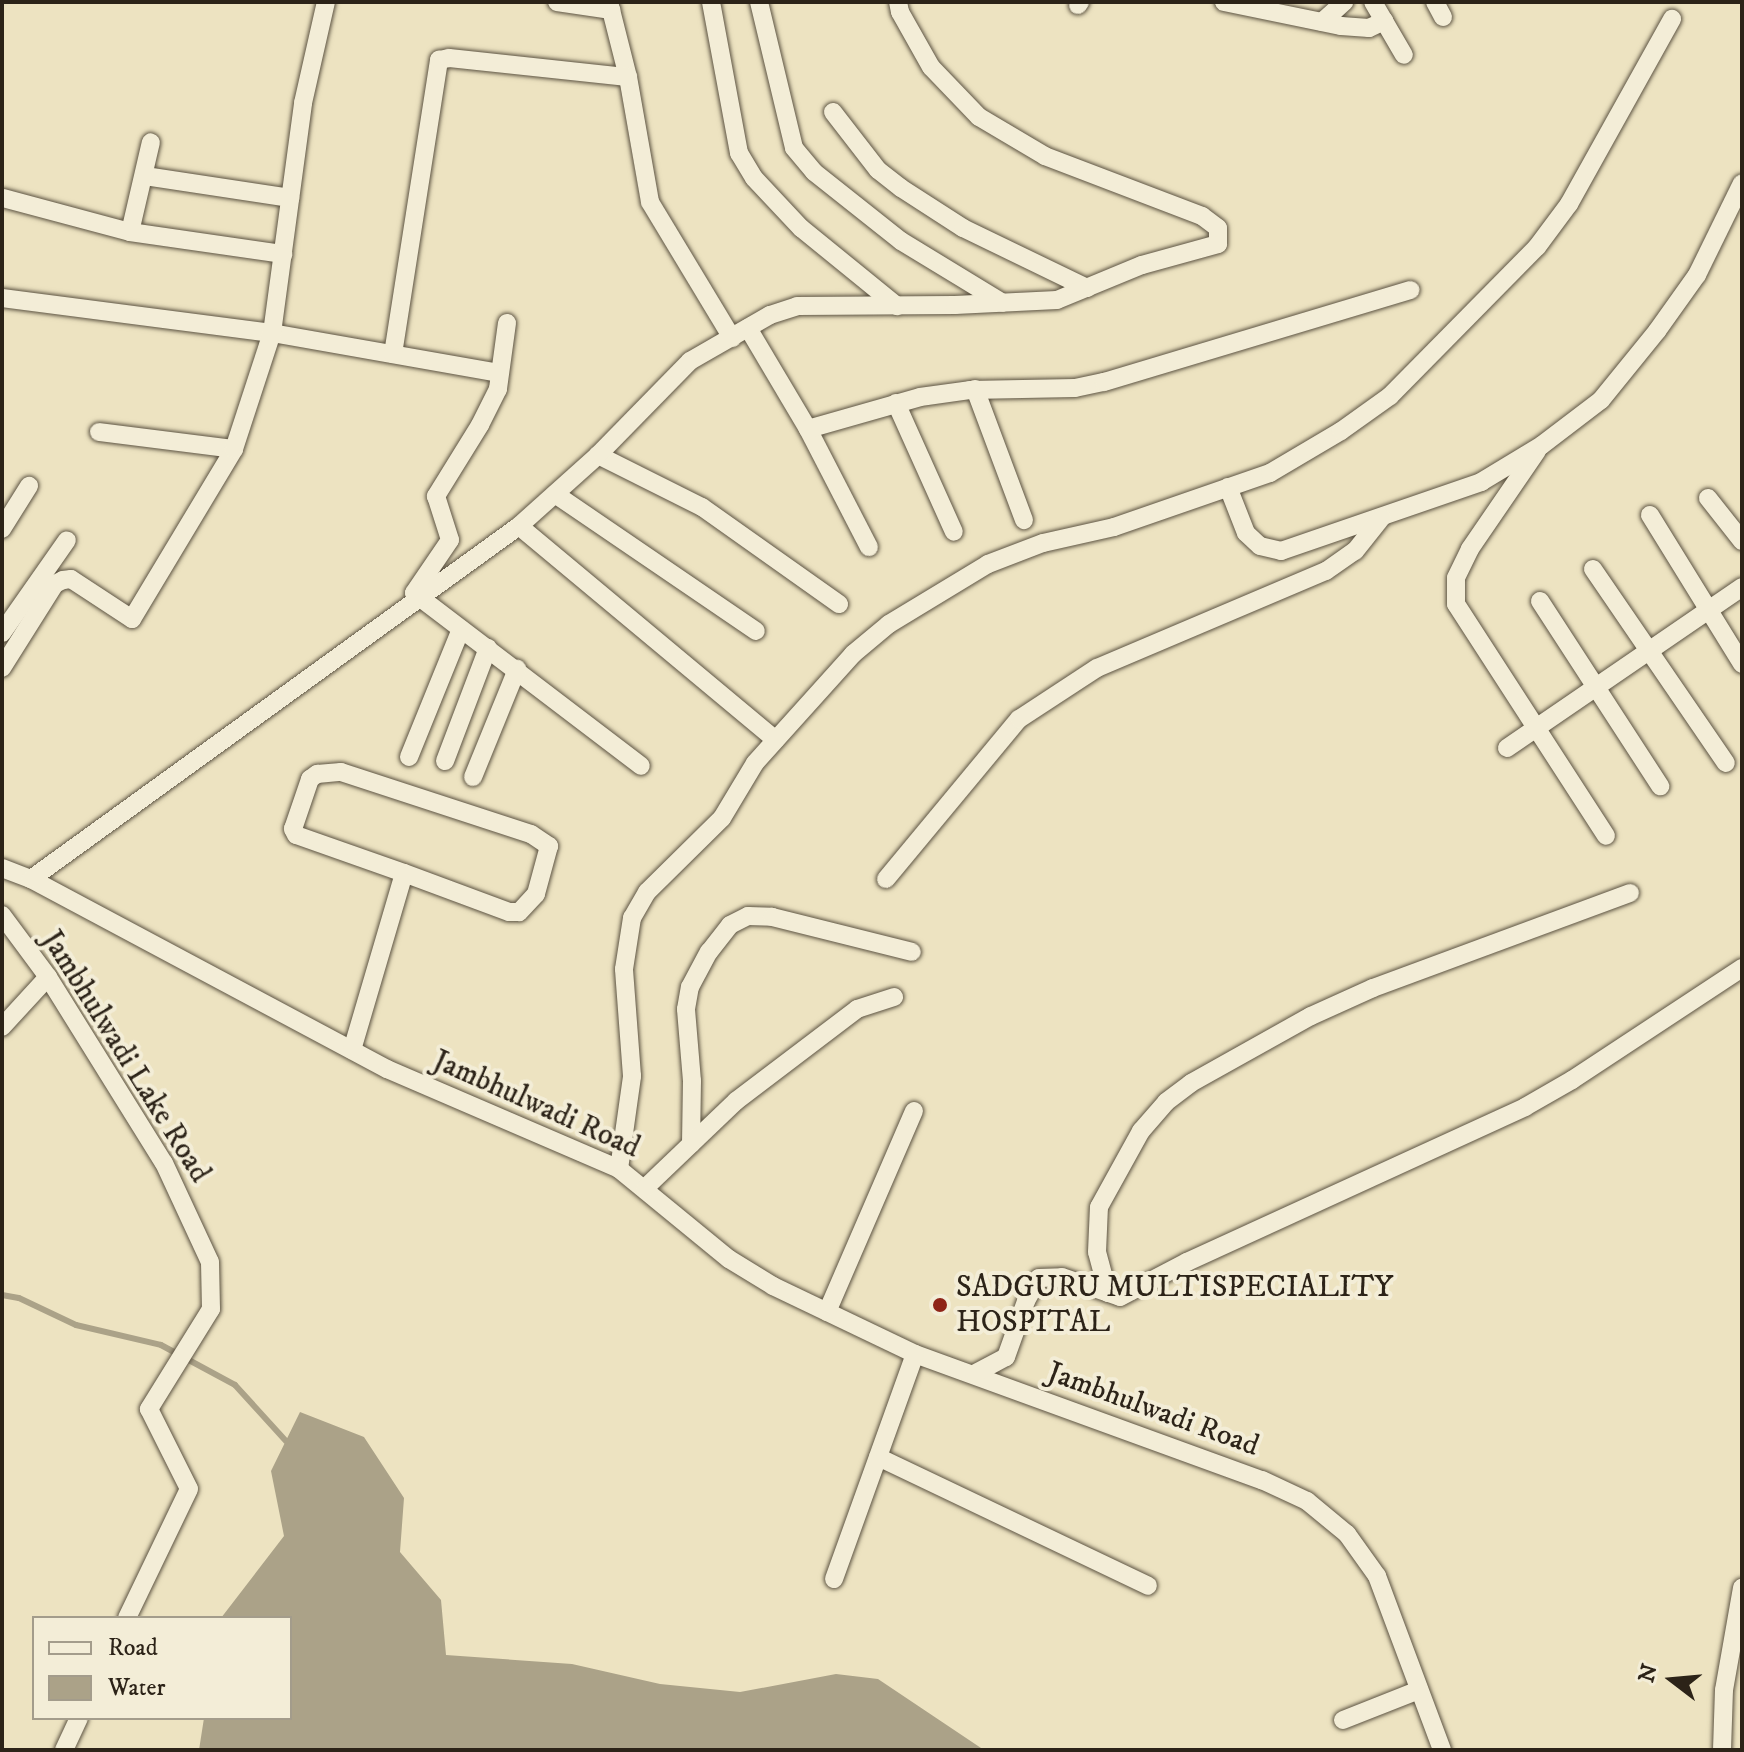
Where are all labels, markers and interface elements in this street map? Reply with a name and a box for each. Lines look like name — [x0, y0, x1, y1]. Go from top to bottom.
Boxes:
street label: Jambhulwadi Lake Road — [33, 924, 217, 1190]
street label: Jambhulwadi Road — [427, 1043, 645, 1167]
place label: SADGURU MULTISPECIALITY HOSPITAL — [956, 1270, 1393, 1340]
marker: SADGURU MULTISPECIALITY HOSPITAL — [931, 1296, 949, 1314]
street label: Jambhulwadi Road — [1042, 1355, 1264, 1465]
legend — [32, 1616, 292, 1720]
text: Road — [108, 1633, 158, 1663]
north arrow — [1632, 1640, 1712, 1720]
text: N — [1633, 1661, 1664, 1686]
text: Water — [108, 1673, 165, 1703]

